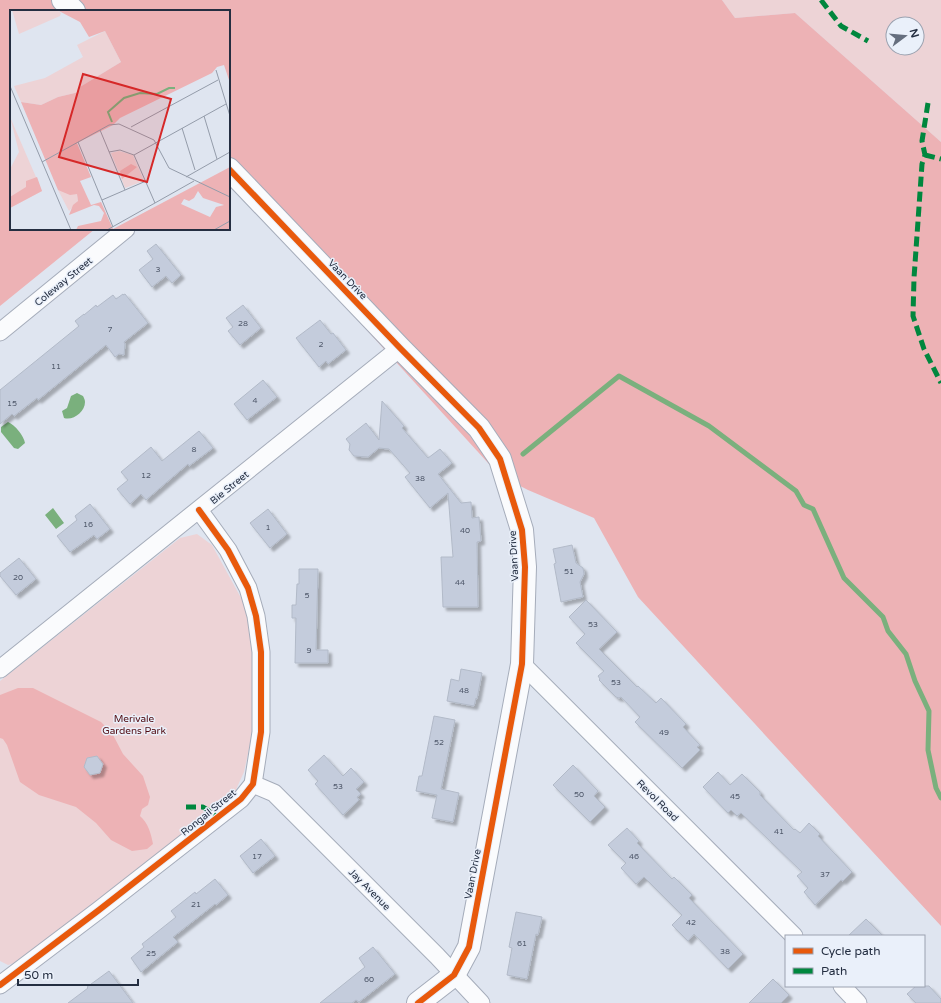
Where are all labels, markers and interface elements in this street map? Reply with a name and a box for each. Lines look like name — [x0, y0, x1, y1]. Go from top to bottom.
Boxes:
inset map — [10, 10, 230, 230]
north arrow — [885, 16, 925, 56]
text: N — [907, 27, 922, 39]
street label: Coleway Street — [32, 255, 95, 309]
street label: Vaan Drive — [325, 257, 370, 302]
house number: 3 — [155, 265, 161, 274]
house number: 28 — [238, 319, 248, 328]
house number: 7 — [107, 325, 113, 334]
house number: 2 — [318, 340, 324, 349]
house number: 11 — [51, 362, 61, 371]
house number: 4 — [252, 396, 258, 405]
house number: 15 — [7, 399, 17, 408]
house number: 8 — [191, 445, 197, 454]
street label: Bie Street — [208, 468, 251, 507]
house number: 12 — [141, 471, 151, 480]
house number: 38 — [415, 474, 425, 483]
house number: 16 — [83, 520, 93, 529]
house number: 1 — [265, 523, 271, 532]
house number: 40 — [460, 526, 470, 535]
street label: Vaan Drive — [507, 530, 521, 582]
house number: 51 — [564, 567, 574, 576]
house number: 20 — [13, 573, 23, 582]
house number: 44 — [455, 578, 465, 587]
house number: 5 — [304, 591, 310, 600]
house number: 53 — [588, 620, 598, 629]
house number: 9 — [306, 646, 312, 655]
house number: 53 — [611, 678, 621, 687]
house number: 48 — [459, 686, 469, 695]
park label: Merivale Gardens Park — [102, 713, 166, 737]
house number: 49 — [659, 728, 669, 737]
house number: 52 — [434, 738, 444, 747]
street label: Revol Road — [634, 777, 681, 824]
house number: 53 — [333, 782, 343, 791]
street label: Rongail Street — [179, 787, 239, 839]
house number: 50 — [574, 790, 584, 799]
house number: 45 — [730, 792, 740, 801]
house number: 41 — [774, 827, 784, 836]
street label: Vaan Drive — [462, 848, 484, 900]
house number: 17 — [252, 852, 262, 861]
house number: 46 — [629, 852, 639, 861]
street label: Jay Avenue — [346, 866, 393, 913]
house number: 37 — [820, 870, 830, 879]
house number: 21 — [191, 900, 201, 909]
house number: 42 — [686, 918, 696, 927]
legend — [785, 935, 925, 987]
house number: 61 — [517, 939, 527, 948]
text: Cycle path — [821, 944, 880, 958]
house number: 38 — [720, 947, 730, 956]
house number: 25 — [146, 949, 156, 958]
scale bar — [18, 961, 138, 987]
text: Path — [821, 964, 847, 978]
text: 50 m — [24, 968, 53, 982]
house number: 60 — [364, 975, 374, 984]

